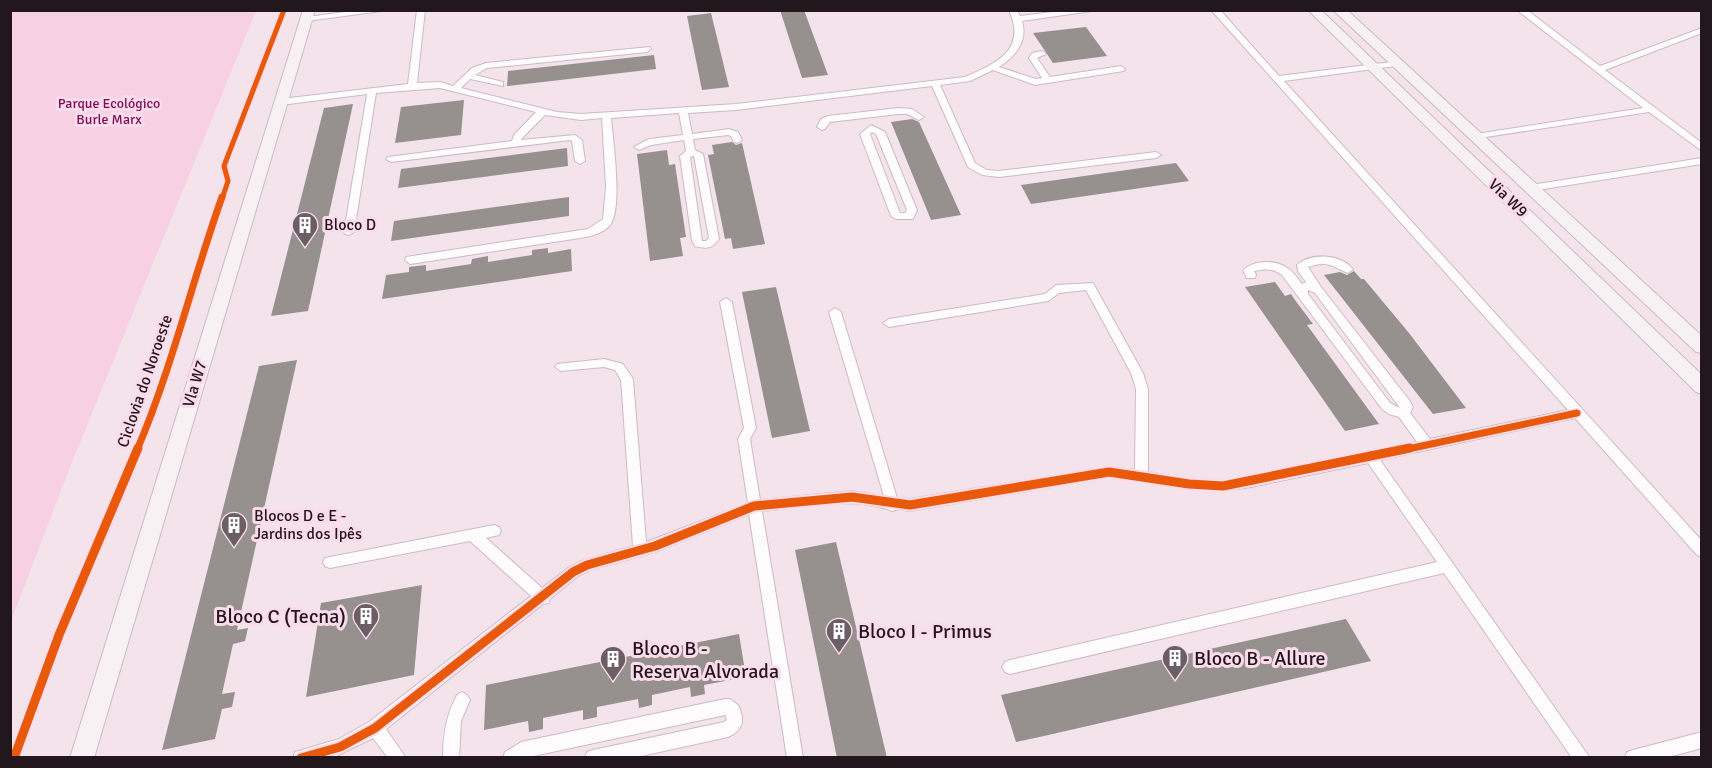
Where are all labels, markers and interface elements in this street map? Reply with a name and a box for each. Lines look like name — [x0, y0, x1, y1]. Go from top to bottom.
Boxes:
park label: Parque Ecológico Burle Marx — [58, 95, 160, 128]
street label: Via W9 — [1484, 174, 1532, 222]
building icon: Bloco D — [290, 210, 320, 248]
place label: Bloco D — [324, 215, 376, 235]
street label: Ciclovia do Noroeste — [113, 312, 177, 450]
street label: Vla W7 — [178, 358, 212, 410]
place label: Blocos D e E - Jardins dos Ipês — [254, 506, 362, 544]
building icon: Blocos D e E - Jardins dos Ipês — [219, 510, 249, 548]
building icon: Bloco C (Tecna) — [351, 601, 381, 639]
place label: Bloco C (Tecna) — [215, 604, 346, 629]
building icon: Bloco I - Primus — [824, 616, 854, 654]
place label: Bloco I - Primus — [858, 619, 992, 644]
place label: Bloco B - Reserva Alvorada — [632, 636, 779, 684]
building icon: Bloco B - Allure — [1160, 643, 1190, 681]
building icon: Bloco B - Reserva Alvorada — [598, 644, 628, 682]
place label: Bloco B - Allure — [1194, 646, 1325, 671]

